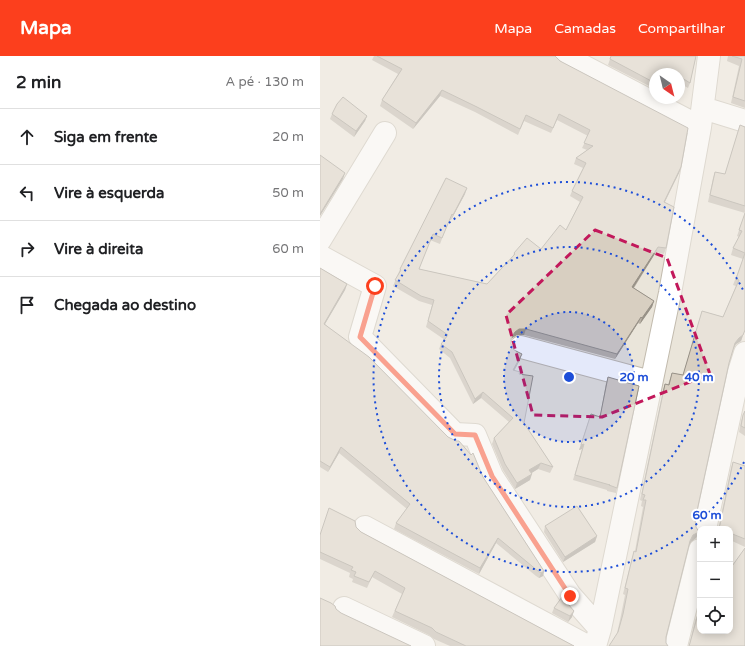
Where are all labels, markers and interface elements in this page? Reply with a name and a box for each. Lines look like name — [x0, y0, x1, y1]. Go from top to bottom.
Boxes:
text: Mapa — [20, 17, 72, 39]
text: Mapa — [494, 20, 532, 37]
text: Camadas — [554, 20, 616, 37]
text: Compartilhar — [638, 20, 725, 37]
north arrow — [649, 68, 685, 104]
text: 2 min — [16, 72, 61, 93]
text: A pé · 130 m — [225, 74, 304, 90]
icon: ahead — [16, 126, 38, 148]
text: Siga em frente — [54, 128, 158, 146]
text: 20 m — [272, 129, 304, 145]
icon: left — [16, 182, 38, 204]
text: Vire à esquerda — [54, 184, 164, 202]
text: 50 m — [272, 185, 304, 201]
icon: right — [16, 238, 38, 260]
text: Vire à direita — [54, 240, 143, 258]
text: 60 m — [272, 241, 304, 257]
route start — [366, 277, 384, 295]
icon: arrive — [16, 294, 38, 316]
text: Chegada ao destino — [54, 296, 196, 314]
centre of rings — [562, 370, 576, 384]
text: 20 m — [619, 370, 649, 384]
text: 40 m — [684, 370, 714, 384]
text: 60 m — [692, 508, 722, 522]
map controls — [697, 526, 733, 634]
button: + — [697, 526, 733, 562]
button: − — [697, 562, 733, 598]
route end — [561, 587, 579, 605]
button: locate — [697, 598, 733, 634]

